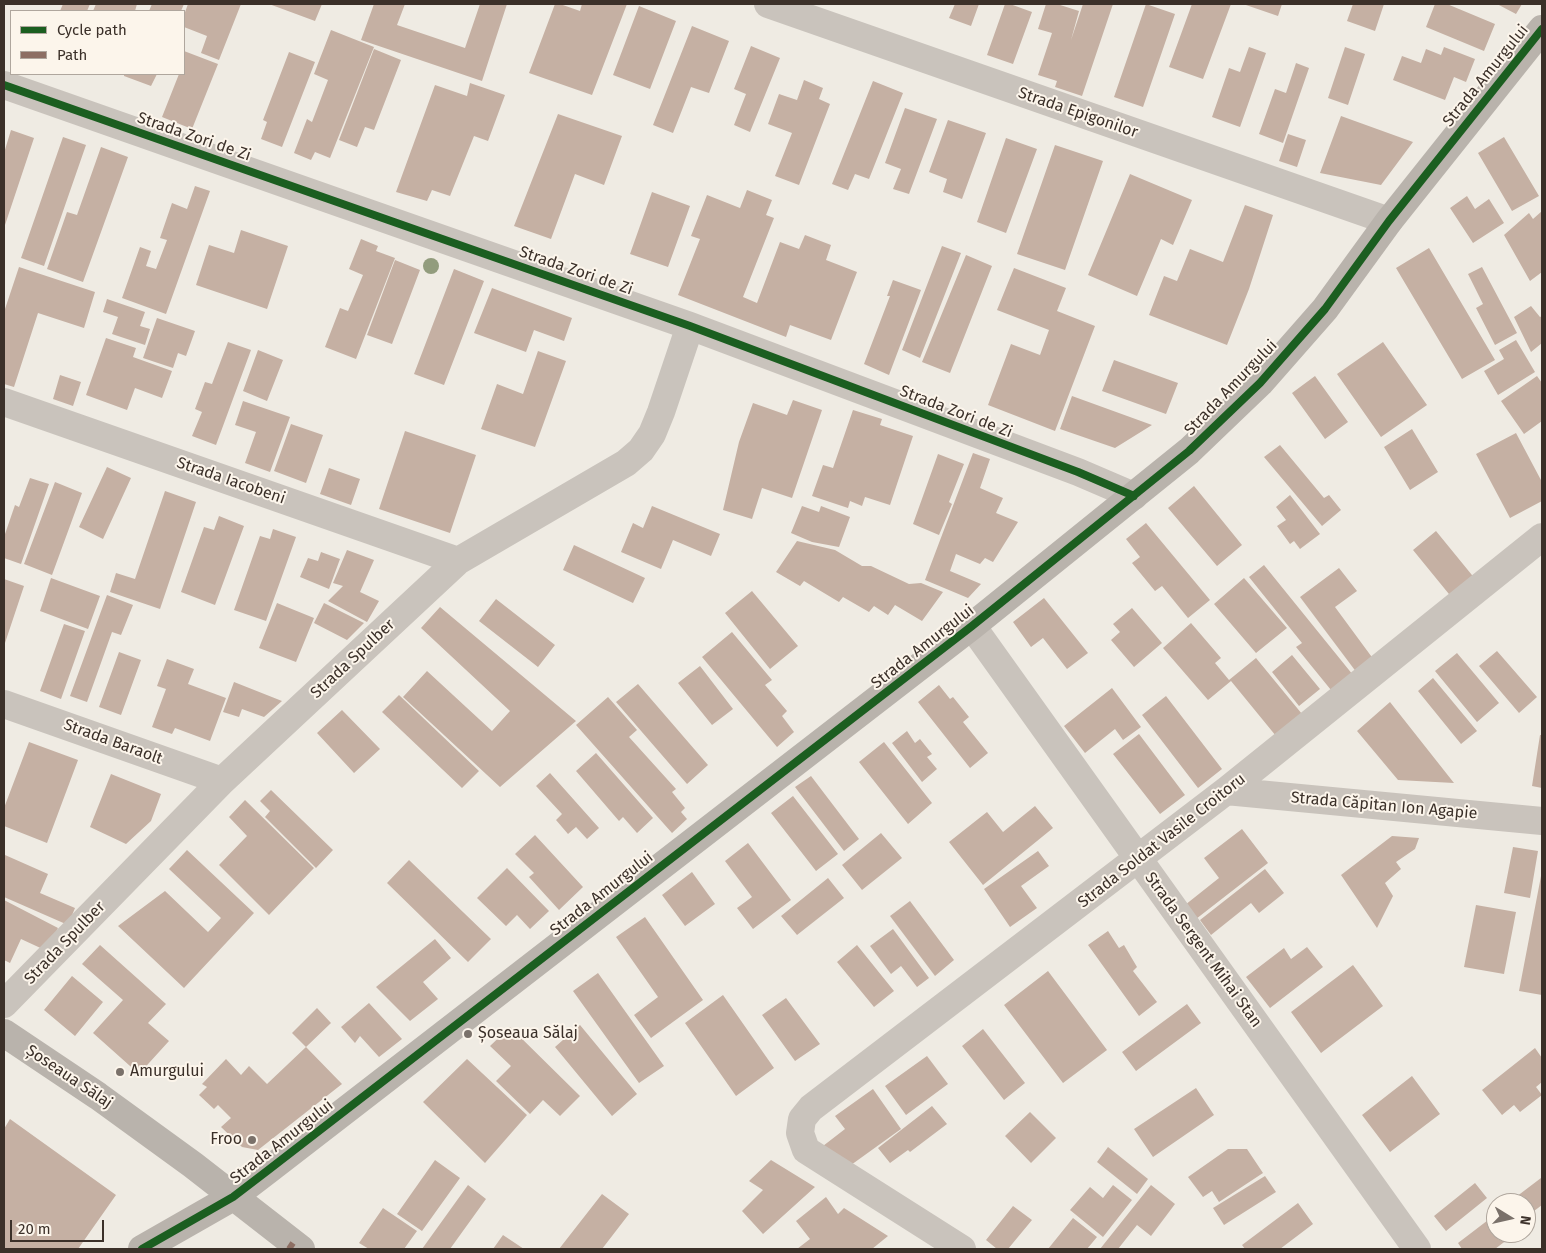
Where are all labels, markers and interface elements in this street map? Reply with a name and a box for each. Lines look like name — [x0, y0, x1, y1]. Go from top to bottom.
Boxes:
legend — [10, 10, 185, 75]
text: Cycle path — [57, 21, 127, 39]
street label: Strada Amurgului — [1439, 21, 1533, 131]
text: Path — [57, 46, 87, 64]
street label: Strada Epigonilor — [1016, 84, 1140, 142]
street label: Strada Zori de Zi — [135, 109, 253, 165]
street label: Strada Zori de Zi — [517, 243, 635, 299]
street label: Strada Amurgului — [1181, 336, 1281, 440]
street label: Strada Zori de Zi — [897, 382, 1015, 442]
street label: Strada Iacobeni — [174, 453, 288, 509]
street label: Strada Amurgului — [868, 601, 978, 693]
street label: Strada Spulber — [307, 615, 399, 703]
street label: Strada Baraolt — [61, 715, 165, 769]
street label: Strada Soldat Vasile Croitoru — [1074, 770, 1250, 912]
street label: Strada Căpitan Ion Agapie — [1290, 788, 1478, 824]
street label: Strada Amurgului — [547, 848, 657, 940]
street label: Strada Sergent Mihai Stan — [1140, 869, 1266, 1031]
street label: Strada Spulber — [21, 898, 109, 988]
place label: Șoseaua Sălaj — [478, 1024, 578, 1044]
marker: Șoseaua Sălaj — [462, 1028, 474, 1040]
street label: Șoseaua Sălaj — [22, 1041, 116, 1113]
place label: Amurgului — [130, 1062, 204, 1082]
marker: Amurgului — [114, 1066, 126, 1078]
street label: Strada Amurgului — [227, 1096, 337, 1188]
place label: Froo — [210, 1130, 242, 1150]
marker: Froo — [246, 1134, 258, 1146]
north arrow — [1486, 1193, 1536, 1243]
scale bar — [12, 1210, 106, 1242]
text: N — [1516, 1214, 1534, 1226]
text: 20 m — [18, 1220, 51, 1238]

